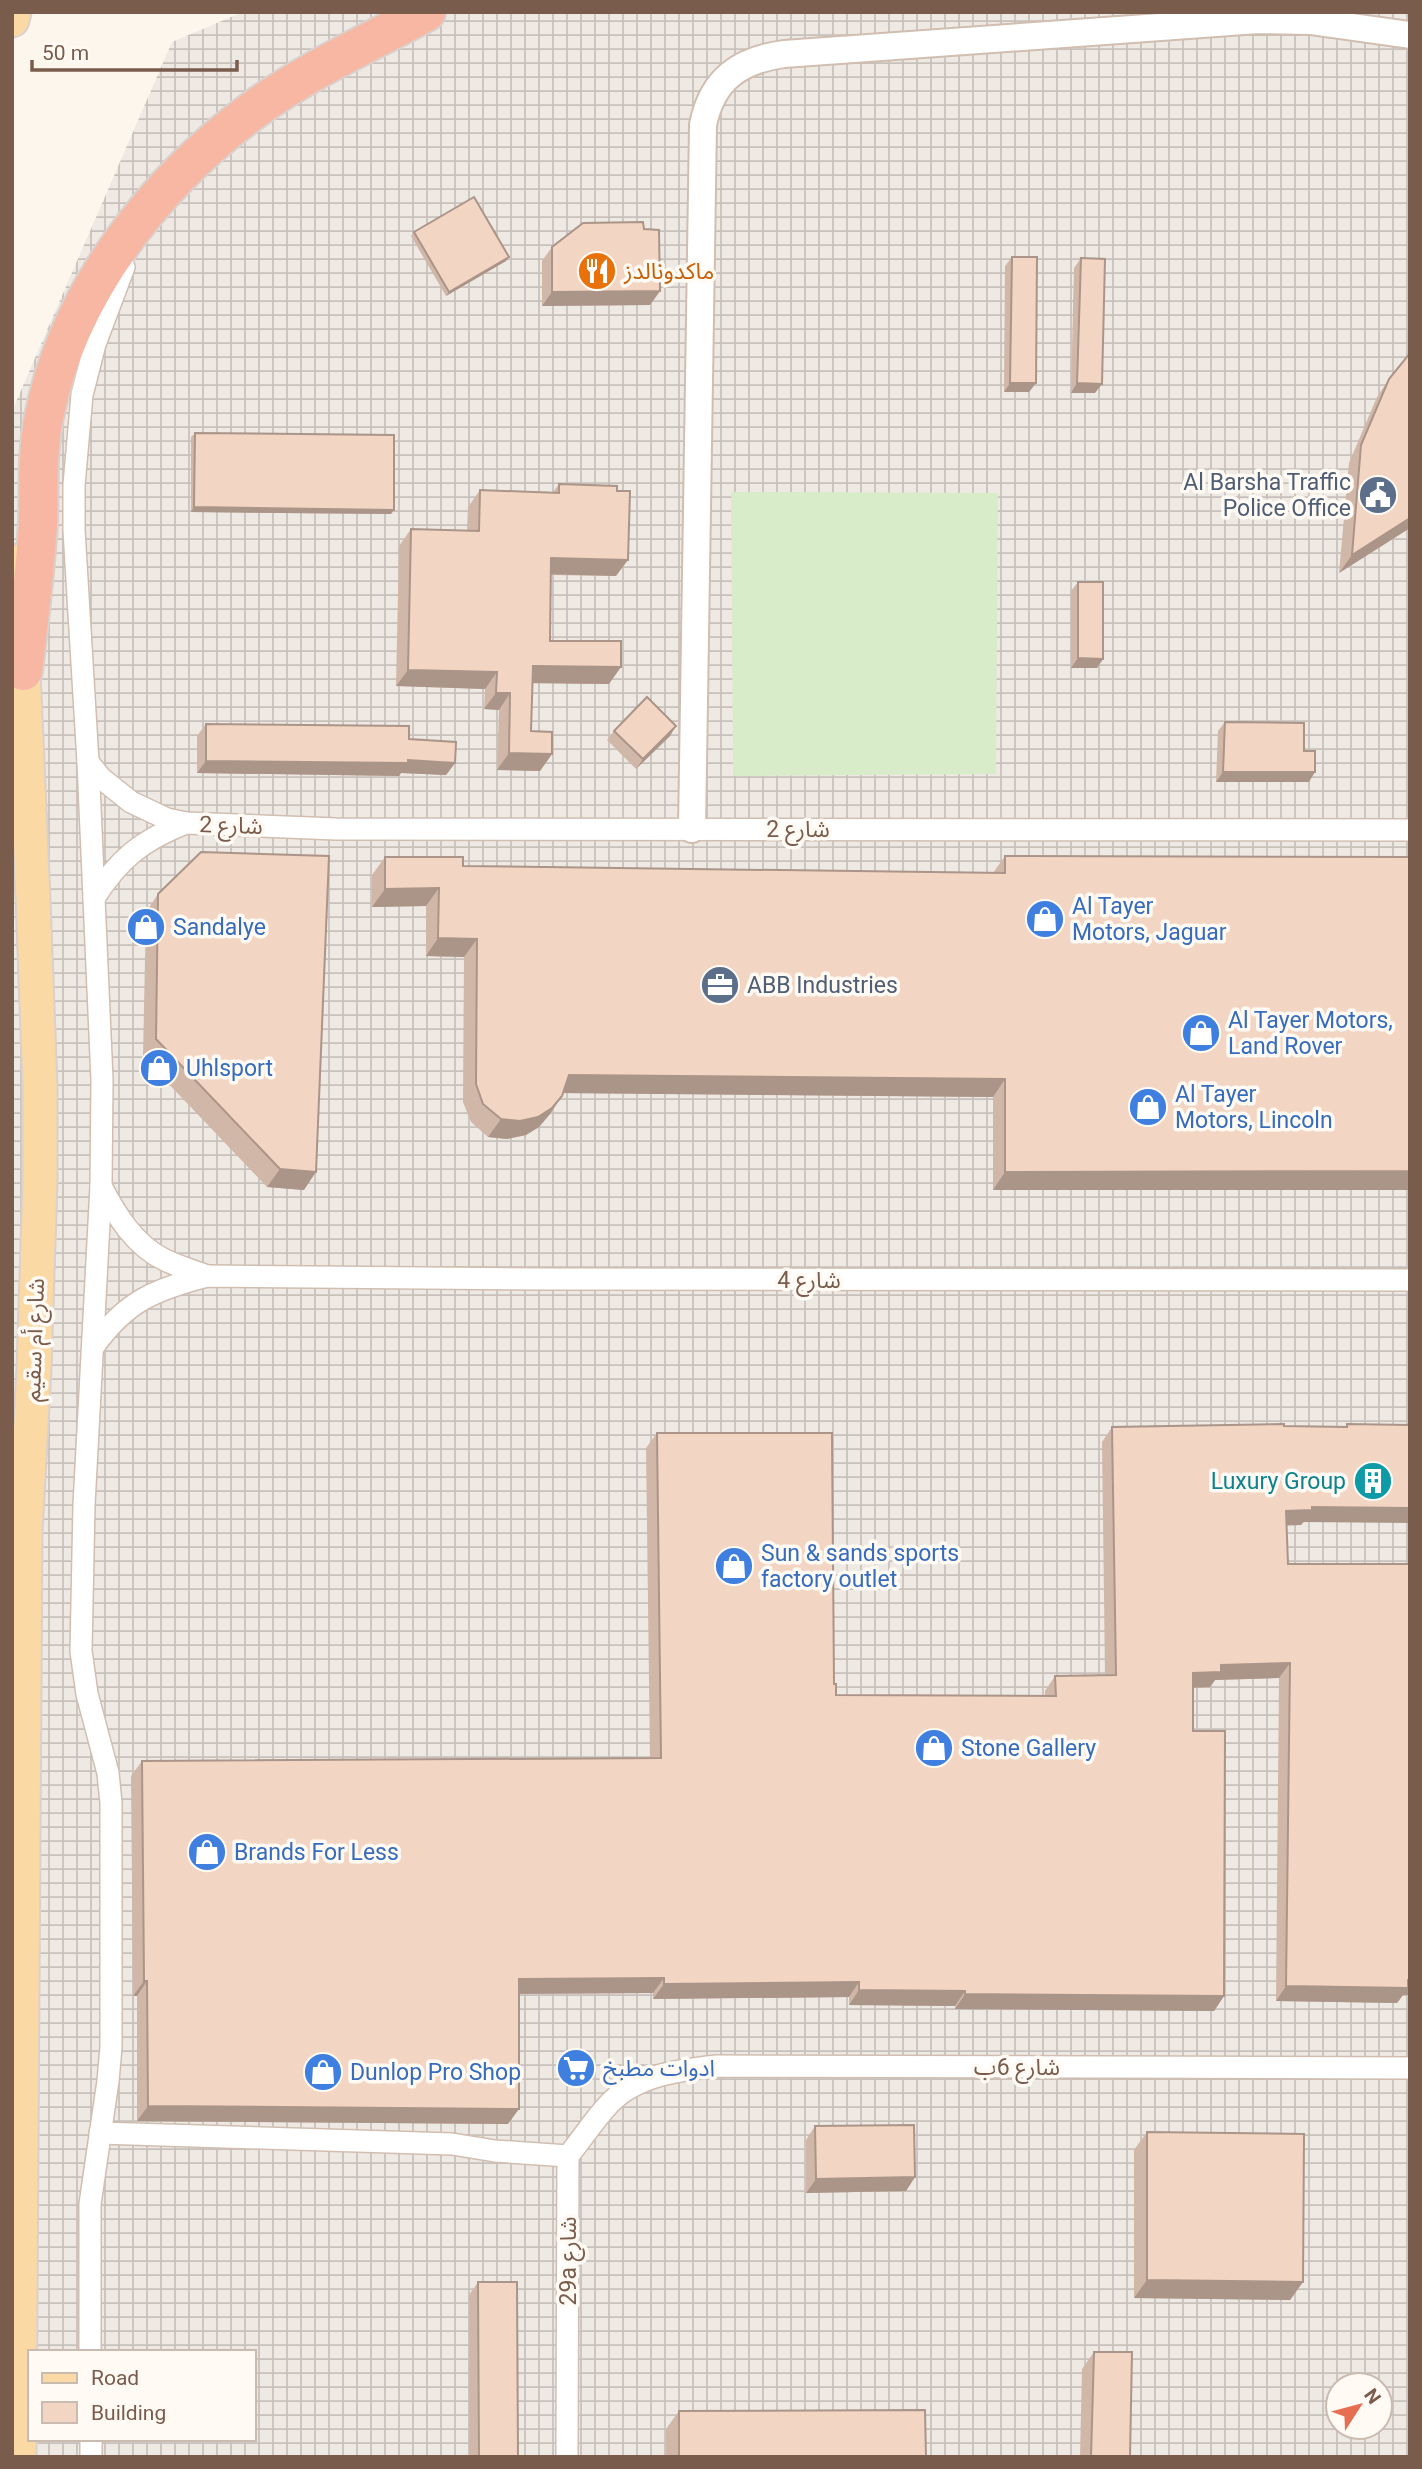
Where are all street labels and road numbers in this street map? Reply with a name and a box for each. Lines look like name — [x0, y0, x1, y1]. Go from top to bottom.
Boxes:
street label: شارع 2 — [199, 811, 263, 843]
street label: شارع 2 — [766, 816, 830, 846]
street label: شارع 4 — [777, 1267, 841, 1297]
street label: شارع أم سقيم — [18, 1278, 54, 1402]
street label: شارع 6ب — [974, 2054, 1060, 2084]
street label: 29a شارع — [555, 2217, 585, 2305]

